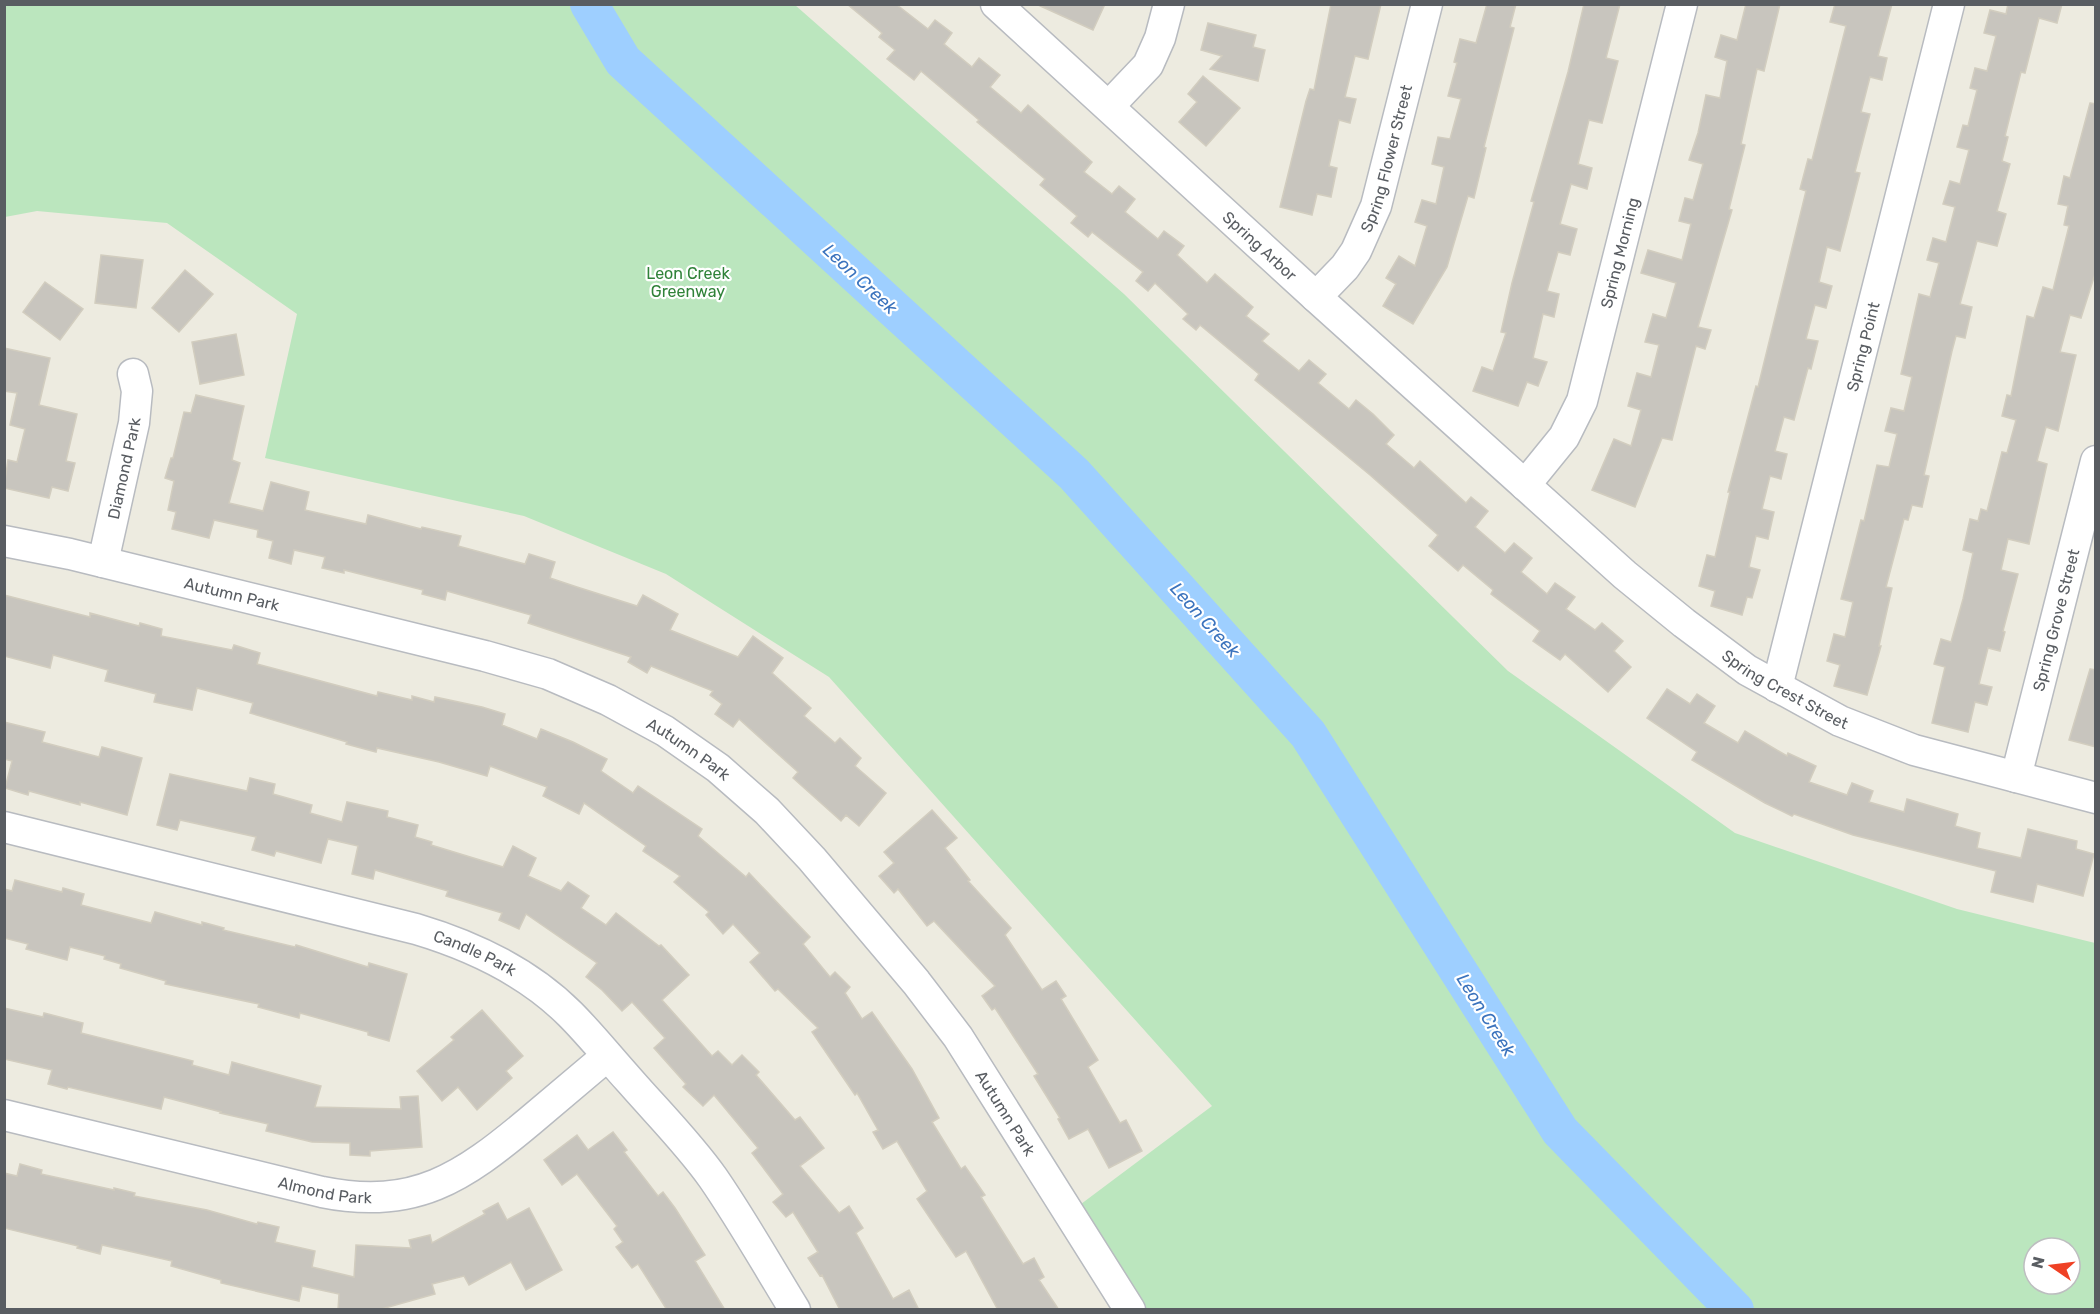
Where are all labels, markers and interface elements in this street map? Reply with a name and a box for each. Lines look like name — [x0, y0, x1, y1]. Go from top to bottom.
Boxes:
street label: Spring Flower Street — [1357, 83, 1416, 235]
street label: Spring Morning — [1597, 195, 1643, 310]
street label: Spring Arbor — [1219, 207, 1301, 285]
water label: Leon Creek — [818, 239, 902, 319]
park label: Leon Creek Greenway — [646, 264, 730, 301]
street label: Spring Point — [1843, 300, 1884, 394]
street label: Diamond Park — [104, 416, 145, 521]
street label: Spring Grove Street — [2029, 547, 2083, 693]
street label: Autumn Park — [182, 573, 282, 615]
water label: Leon Creek — [1166, 578, 1245, 663]
street label: Spring Crest Street — [1718, 646, 1851, 733]
street label: Autumn Park — [643, 714, 735, 785]
street label: Candle Park — [431, 926, 520, 980]
water label: Leon Creek — [1452, 969, 1520, 1061]
street label: Autumn Park — [971, 1067, 1040, 1160]
street label: Almond Park — [276, 1173, 373, 1207]
north arrow — [2022, 1236, 2082, 1296]
text: N — [2027, 1255, 2049, 1270]

